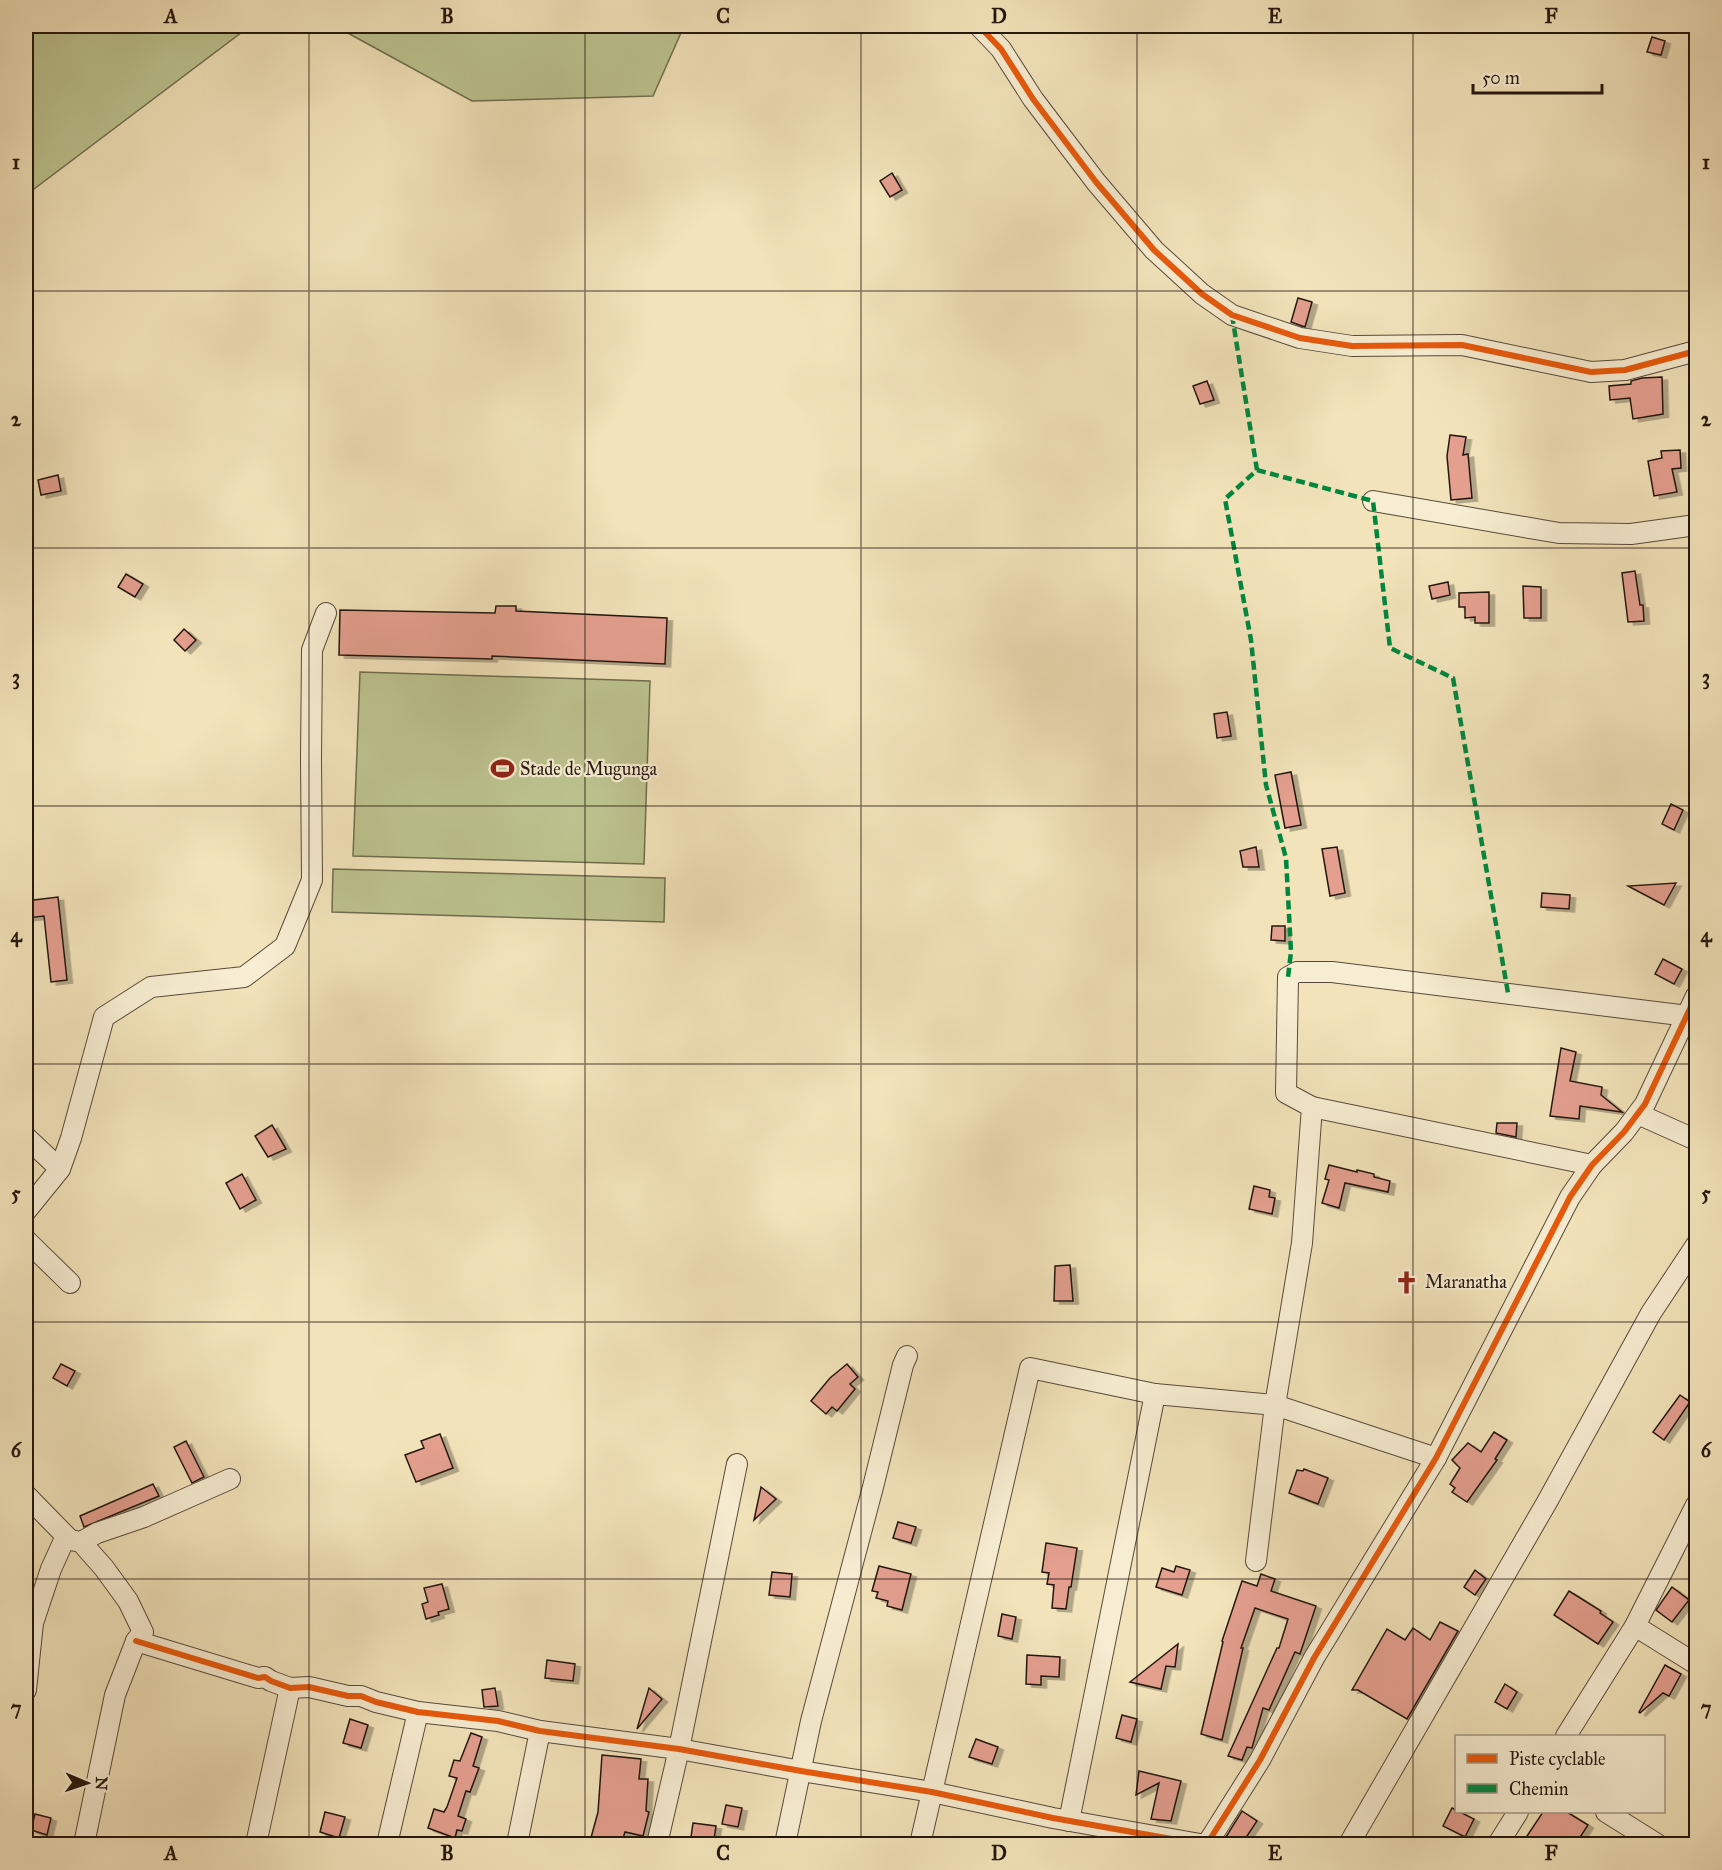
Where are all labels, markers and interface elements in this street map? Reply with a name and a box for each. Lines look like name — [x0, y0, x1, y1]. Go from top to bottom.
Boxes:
text: A — [162, 4, 178, 28]
text: B — [440, 4, 454, 28]
text: C — [716, 4, 730, 28]
text: D — [991, 4, 1007, 28]
text: E — [1268, 4, 1283, 28]
text: F — [1544, 4, 1558, 28]
scale bar — [1473, 57, 1602, 95]
text: 50 m — [1482, 67, 1520, 89]
text: 1 — [12, 150, 20, 174]
text: 1 — [1702, 150, 1710, 174]
text: 2 — [11, 407, 22, 431]
text: 2 — [1701, 407, 1712, 431]
text: 3 — [12, 665, 20, 690]
text: 3 — [1702, 665, 1710, 690]
sports icon: Stade de Mugunga — [489, 756, 515, 782]
place label: Stade de Mugunga — [520, 758, 657, 781]
text: 4 — [10, 923, 22, 948]
text: 4 — [1700, 923, 1712, 948]
text: 5 — [11, 1181, 21, 1205]
text: 5 — [1701, 1181, 1711, 1205]
church icon: Maranatha — [1394, 1269, 1420, 1295]
place label: Maranatha — [1425, 1271, 1507, 1293]
text: 6 — [11, 1438, 23, 1462]
text: 6 — [1701, 1438, 1713, 1462]
text: 7 — [11, 1696, 22, 1720]
text: 7 — [1701, 1696, 1712, 1720]
legend — [1455, 1735, 1665, 1813]
text: Piste cyclable — [1509, 1748, 1606, 1770]
north arrow — [57, 1753, 117, 1813]
text: N — [92, 1776, 111, 1791]
text: Chemin — [1509, 1778, 1569, 1800]
text: A — [162, 1841, 178, 1865]
text: B — [440, 1841, 454, 1865]
text: C — [716, 1841, 730, 1865]
text: D — [991, 1841, 1007, 1865]
text: E — [1268, 1841, 1283, 1865]
text: F — [1544, 1841, 1558, 1865]

